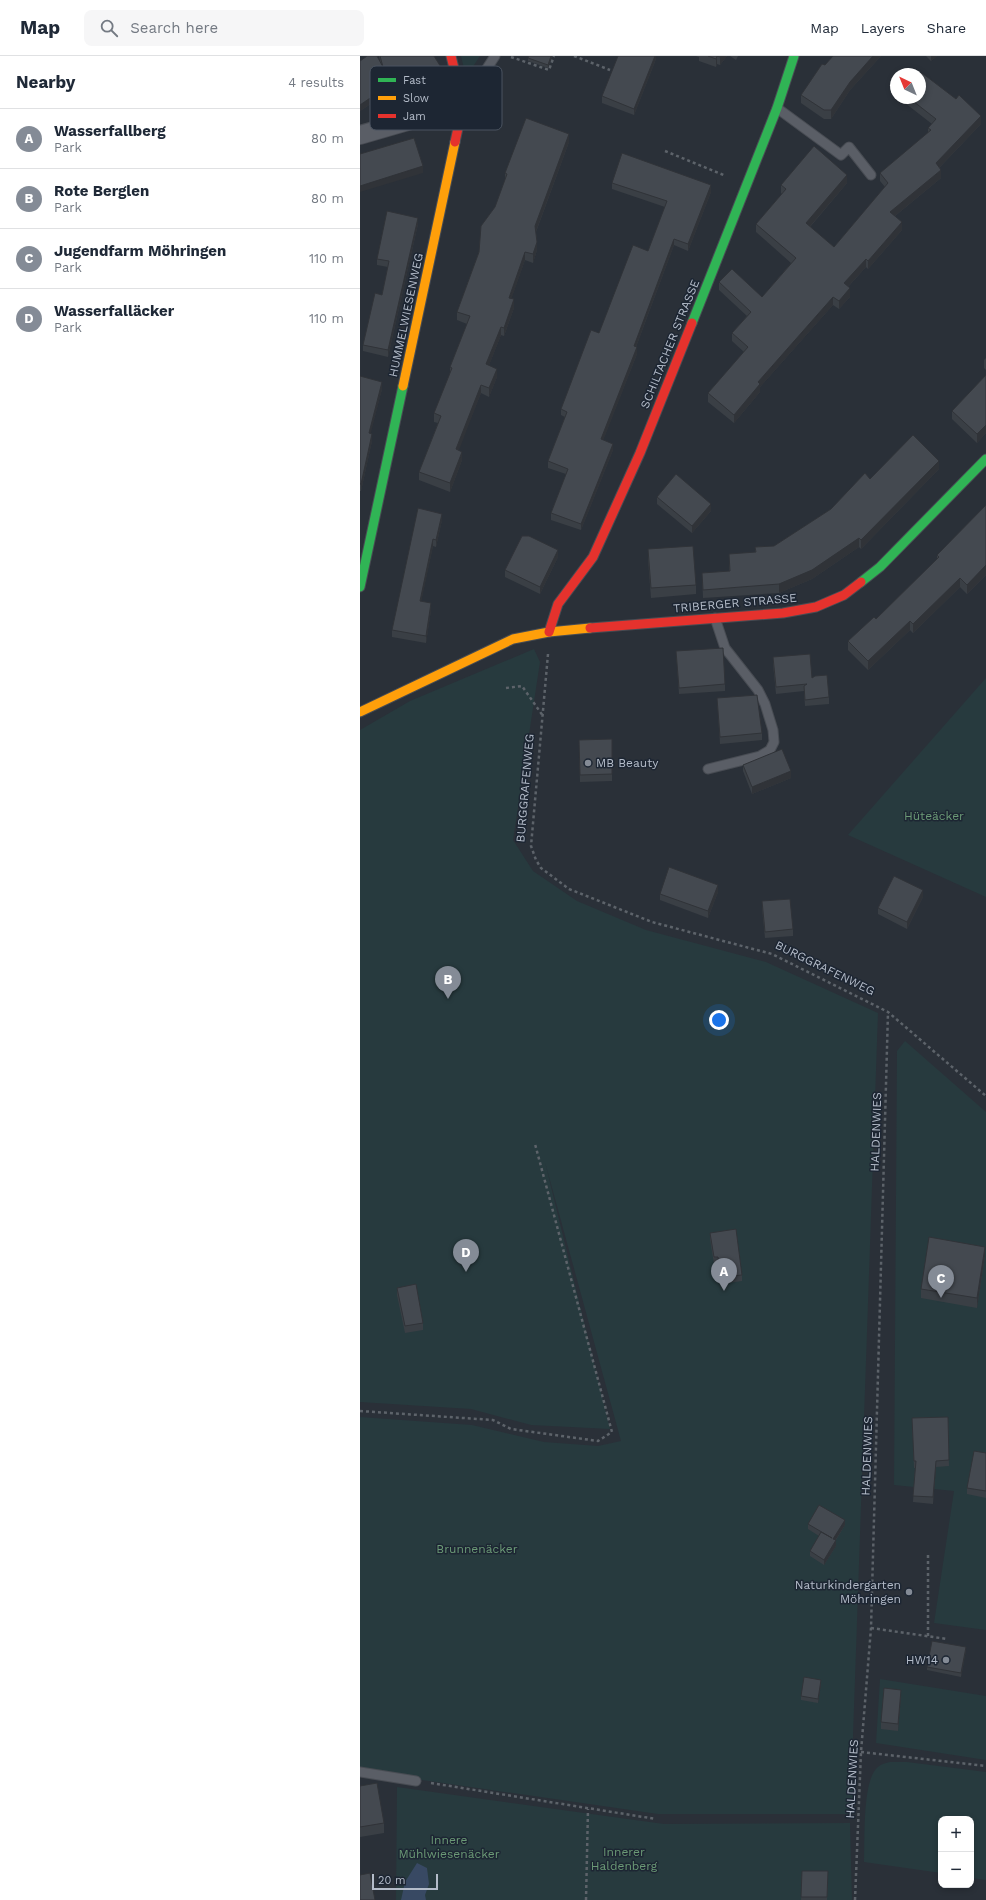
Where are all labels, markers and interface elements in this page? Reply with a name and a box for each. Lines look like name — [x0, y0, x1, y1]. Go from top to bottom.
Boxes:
search box — [84, 10, 364, 46]
text: Map — [20, 16, 60, 39]
icon: search — [98, 17, 120, 39]
text: Search here — [130, 19, 218, 37]
text: Map — [810, 20, 839, 36]
text: Layers — [861, 20, 905, 36]
text: Share — [927, 20, 966, 36]
legend — [370, 66, 502, 130]
north arrow — [890, 68, 926, 104]
text: Nearby — [16, 72, 75, 92]
text: Fast — [403, 74, 426, 87]
text: 4 results — [288, 75, 344, 90]
text: Slow — [403, 92, 429, 105]
text: Jam — [403, 110, 426, 123]
text: Wasserfallberg — [54, 122, 166, 140]
text: A — [25, 131, 33, 146]
text: 80 m — [311, 131, 344, 146]
text: Park — [54, 140, 82, 155]
text: Rote Berglen — [54, 182, 149, 200]
text: B — [25, 191, 33, 206]
text: 80 m — [311, 191, 344, 206]
text: Park — [54, 200, 82, 215]
text: Jugendfarm Möhringen — [54, 242, 226, 260]
text: C — [25, 251, 33, 266]
text: 110 m — [309, 251, 344, 266]
street label: HUMMELWIESENWEG — [386, 252, 426, 378]
text: Park — [54, 260, 82, 275]
street label: SCHILTACHER STRASSE — [638, 277, 702, 411]
text: Wasserfalläcker — [54, 302, 174, 320]
text: D — [24, 311, 34, 326]
text: 110 m — [309, 311, 344, 326]
text: Park — [54, 320, 82, 335]
street label: TRIBERGER STRASSE — [673, 591, 798, 615]
street label: BURGGRAFENWEG — [513, 733, 537, 843]
place label: MB Beauty — [596, 756, 659, 770]
marker: MB Beauty — [583, 758, 593, 768]
park label: Hüteäcker — [904, 809, 964, 823]
street label: BURGGRAFENWEG — [773, 938, 877, 998]
pin: B — [435, 966, 461, 999]
your location — [709, 1010, 729, 1030]
street label: HALDENWIES — [868, 1092, 884, 1172]
pin: D — [453, 1239, 479, 1272]
pin: A — [711, 1258, 737, 1291]
pin: C — [928, 1265, 954, 1298]
street label: HALDENWIES — [859, 1416, 875, 1496]
park label: Brunnenäcker — [436, 1542, 518, 1556]
place label: Naturkindergarten Möhringen — [795, 1578, 901, 1606]
marker: Naturkindergarten Möhringen — [904, 1587, 914, 1597]
place label: HW14 — [906, 1653, 938, 1667]
marker: HW14 — [941, 1655, 951, 1665]
street label: HALDENWIES — [843, 1739, 861, 1819]
map controls — [938, 1816, 974, 1888]
button: + — [938, 1816, 974, 1852]
park label: Innere Mühlwiesenäcker — [398, 1833, 500, 1861]
park label: Innerer Haldenberg — [591, 1845, 658, 1873]
button: − — [938, 1852, 974, 1888]
scale bar — [372, 1872, 438, 1891]
text: 20 m — [378, 1874, 406, 1887]

